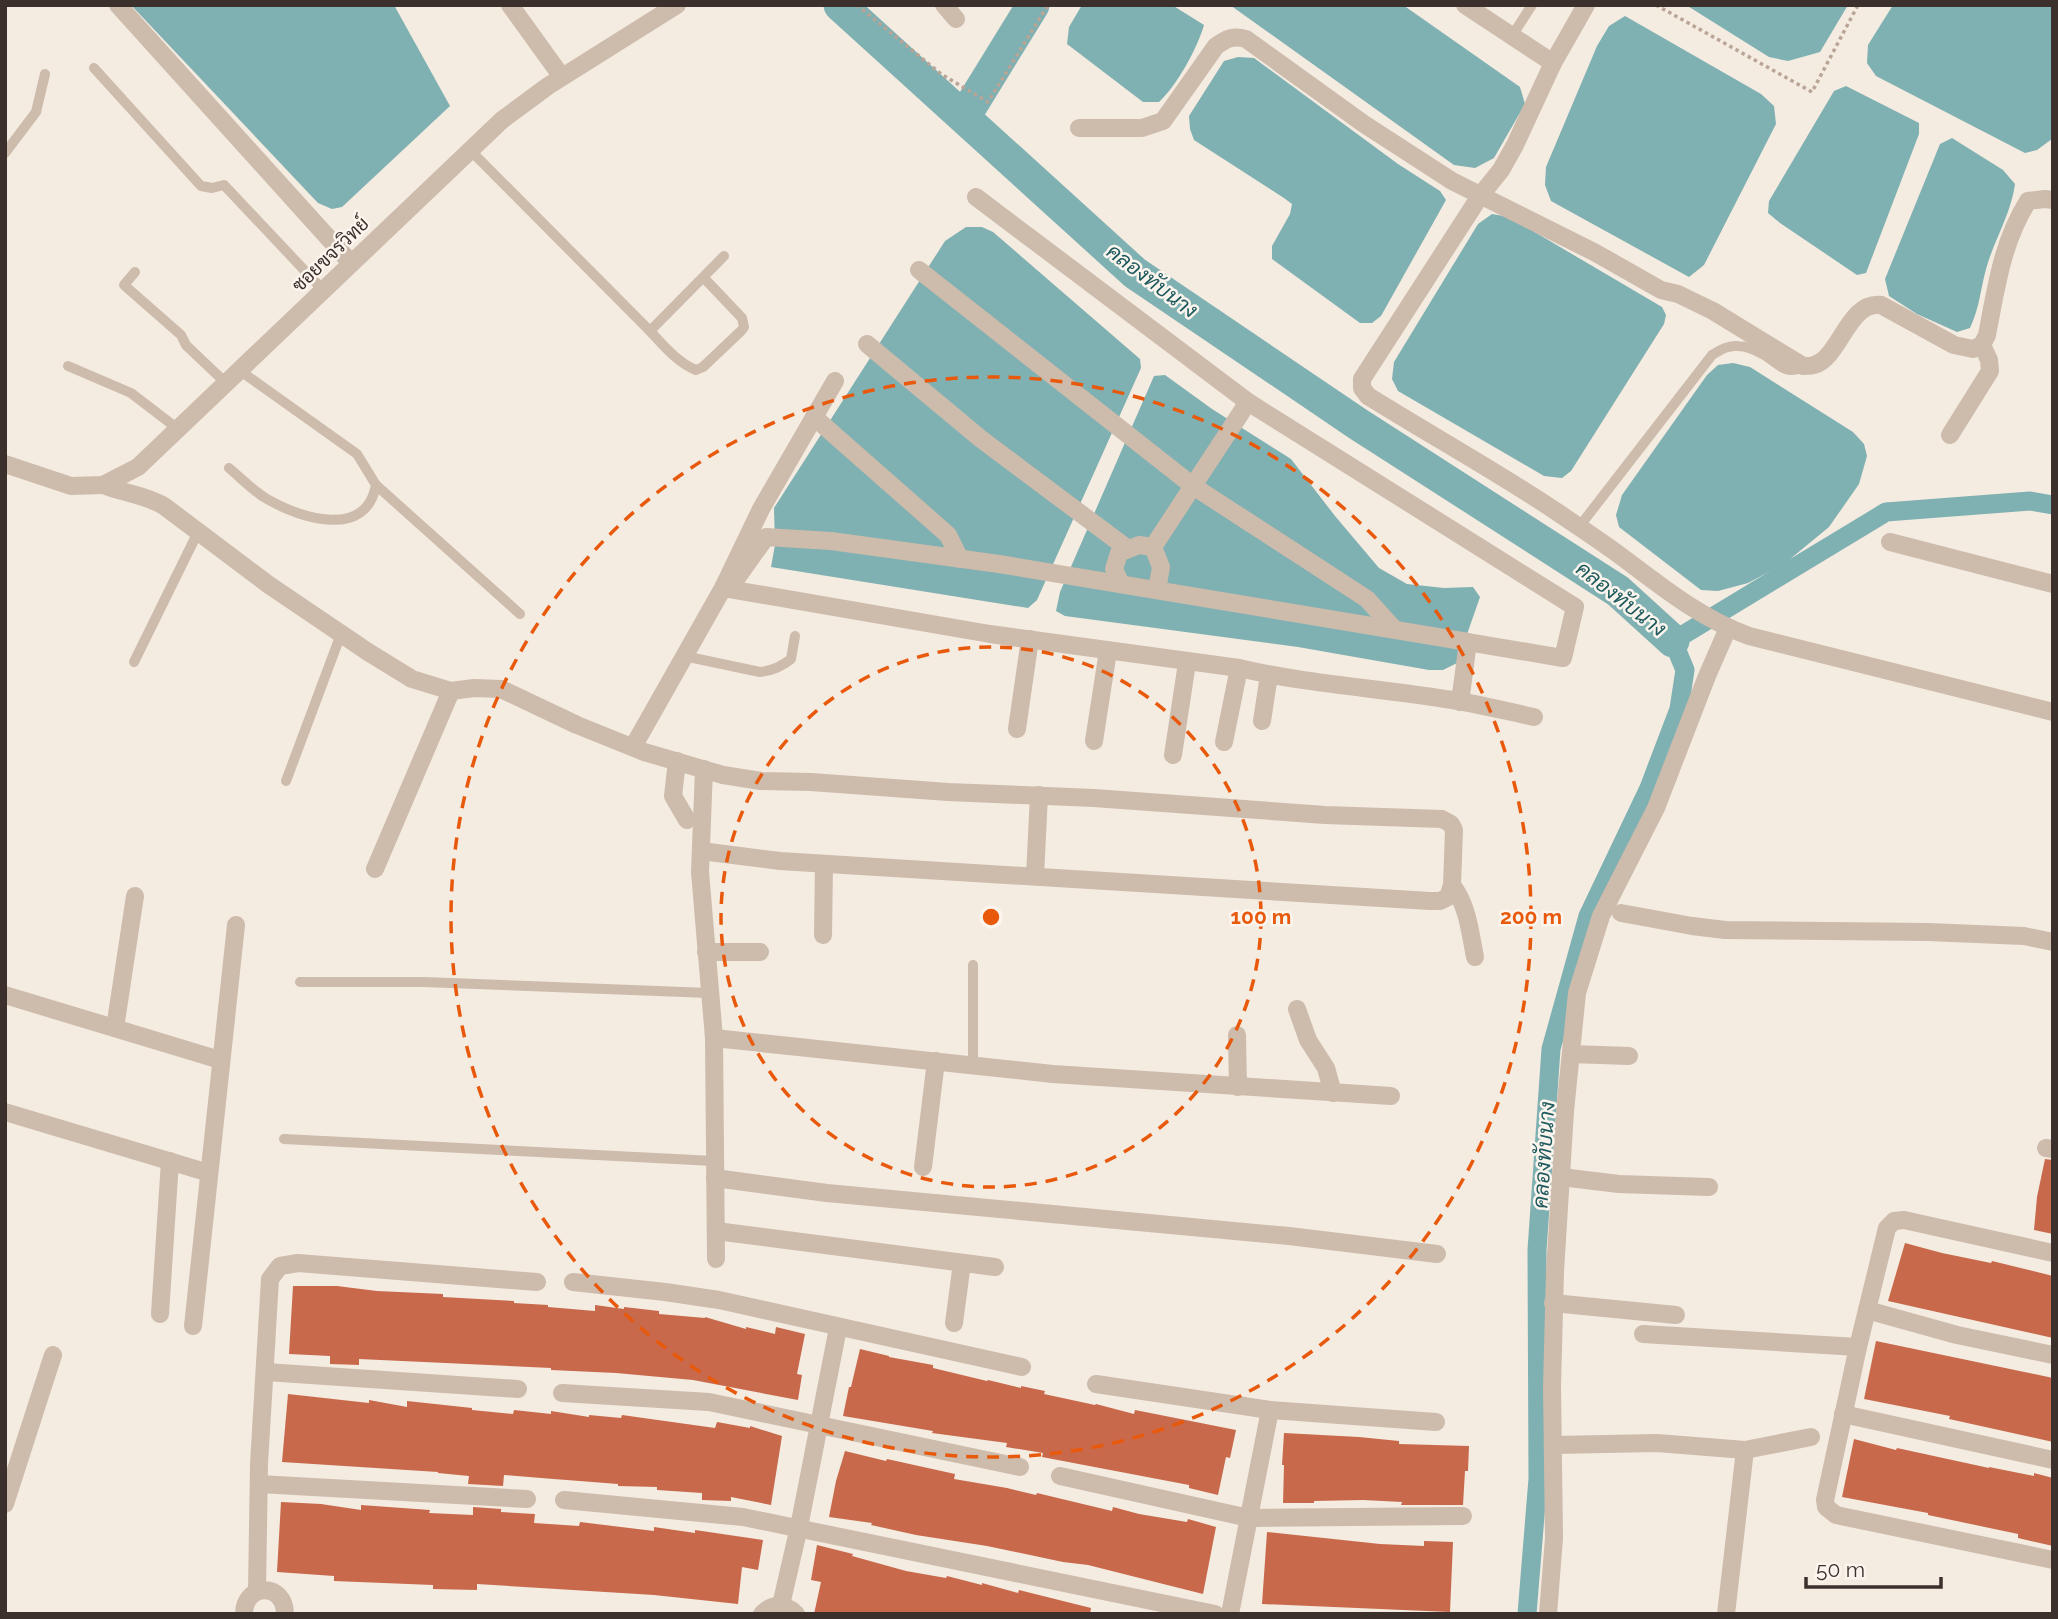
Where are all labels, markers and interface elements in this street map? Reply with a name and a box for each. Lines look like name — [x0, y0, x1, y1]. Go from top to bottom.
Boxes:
street label: ซอยขจรวิทย์ — [286, 211, 373, 296]
water label: คลองทับนาง — [1102, 238, 1203, 323]
water label: คลองทับนาง — [1571, 556, 1671, 641]
text: 100 m — [1231, 904, 1291, 929]
text: 200 m — [1500, 904, 1562, 929]
centre of rings — [979, 905, 1003, 929]
water label: คลองทับนาง — [1527, 1101, 1560, 1209]
scale bar — [1806, 1546, 1941, 1590]
text: 50 m — [1816, 1557, 1865, 1582]

